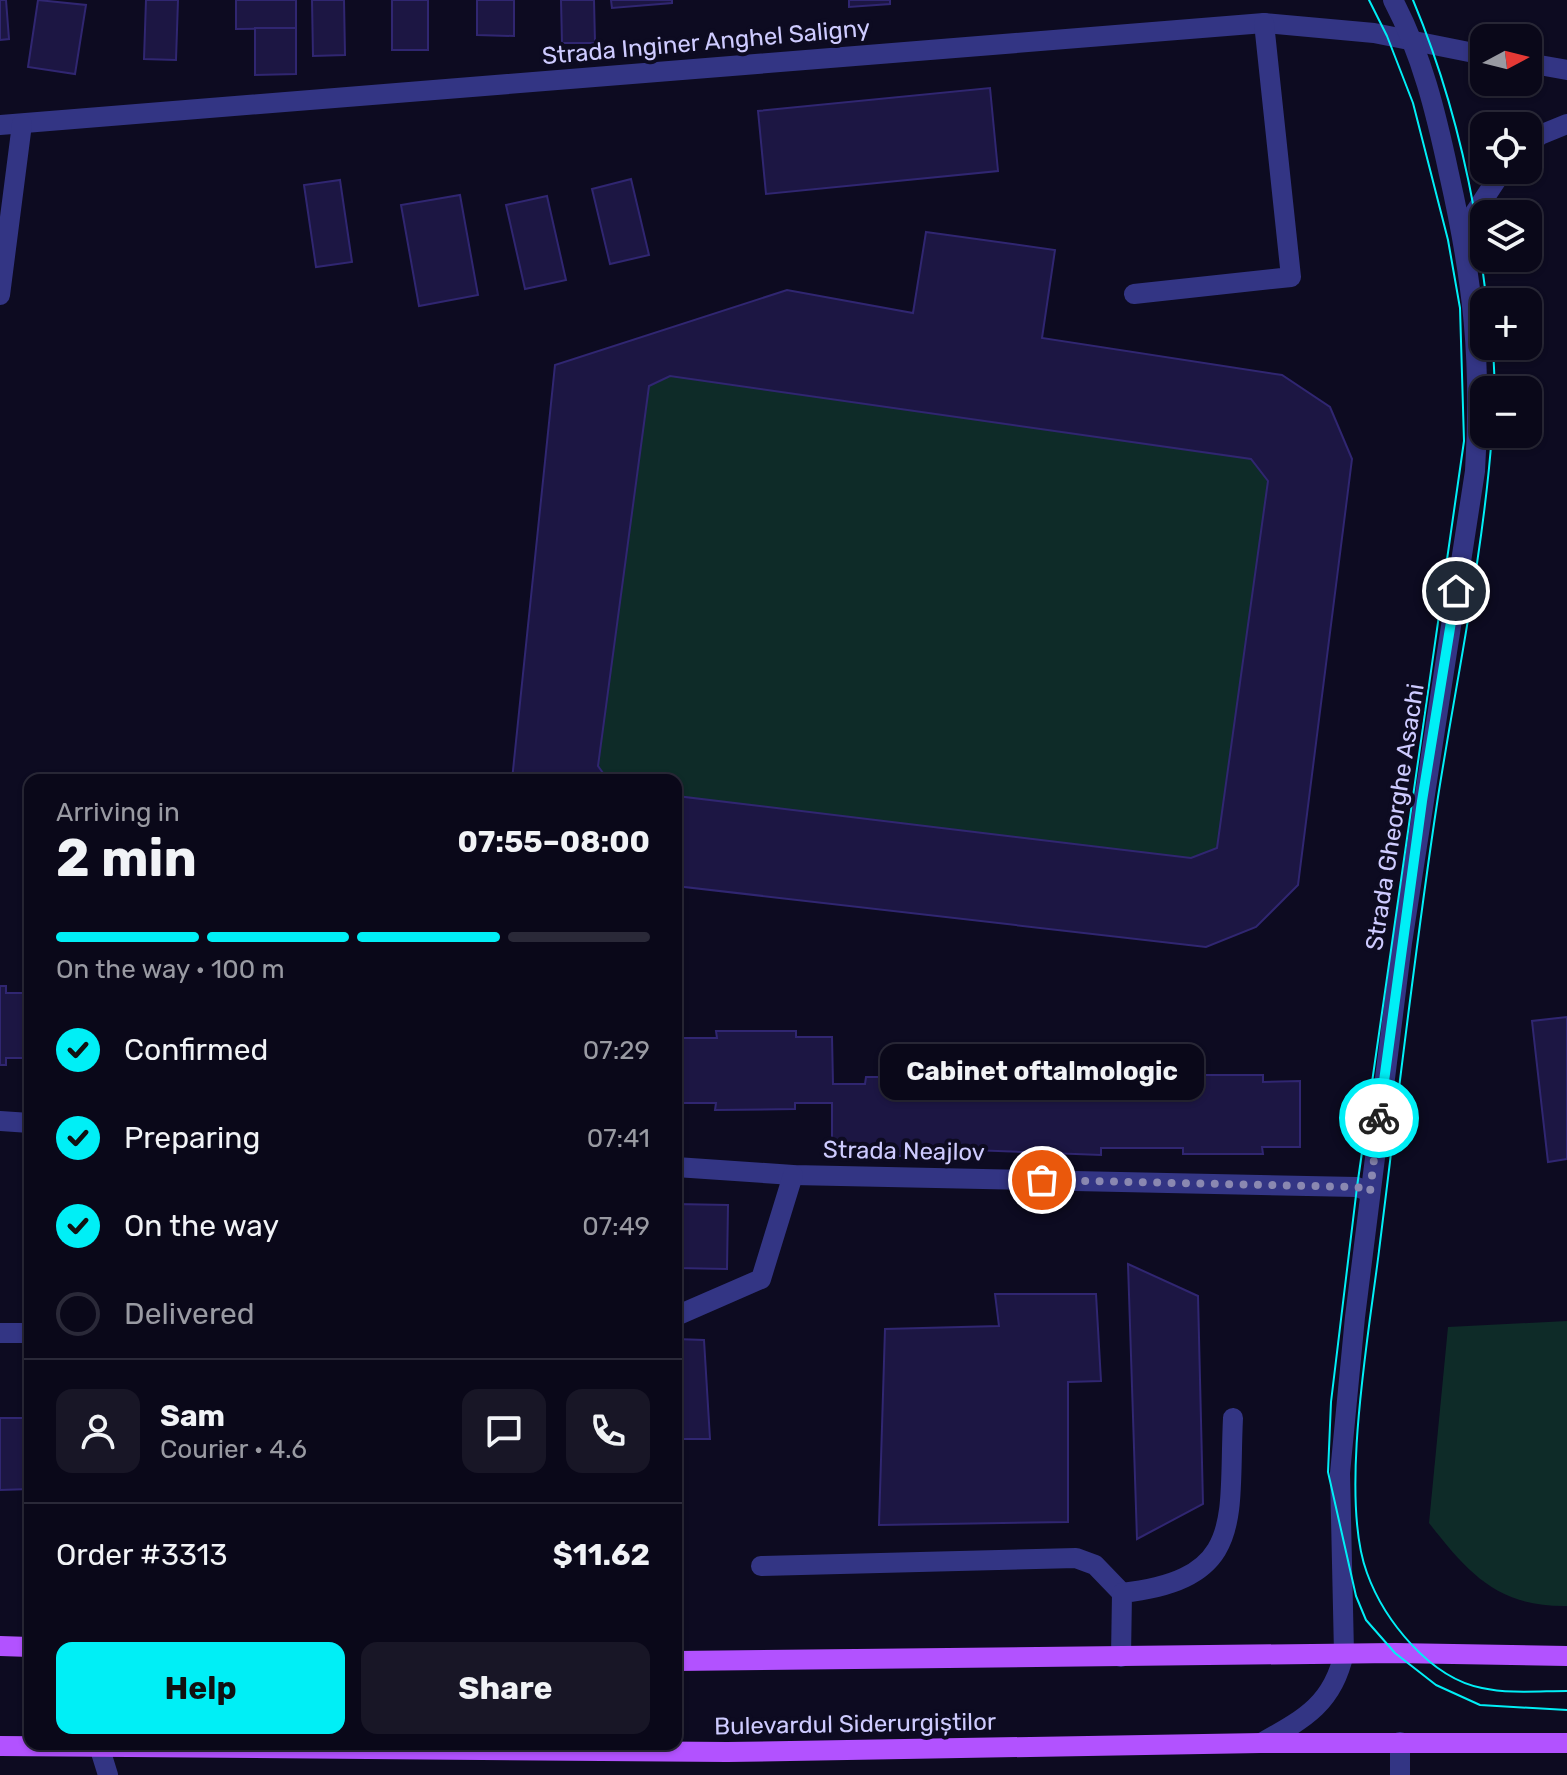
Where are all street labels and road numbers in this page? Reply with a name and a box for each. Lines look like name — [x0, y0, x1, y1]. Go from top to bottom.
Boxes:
street label: Strada Inginer Anghel Saligny — [541, 14, 871, 70]
street label: Strada Gheorghe Asachi — [1360, 682, 1430, 952]
street label: Strada Neajlov — [823, 1136, 985, 1166]
street label: Bulevardul Siderurgiștilor — [714, 1708, 996, 1740]

